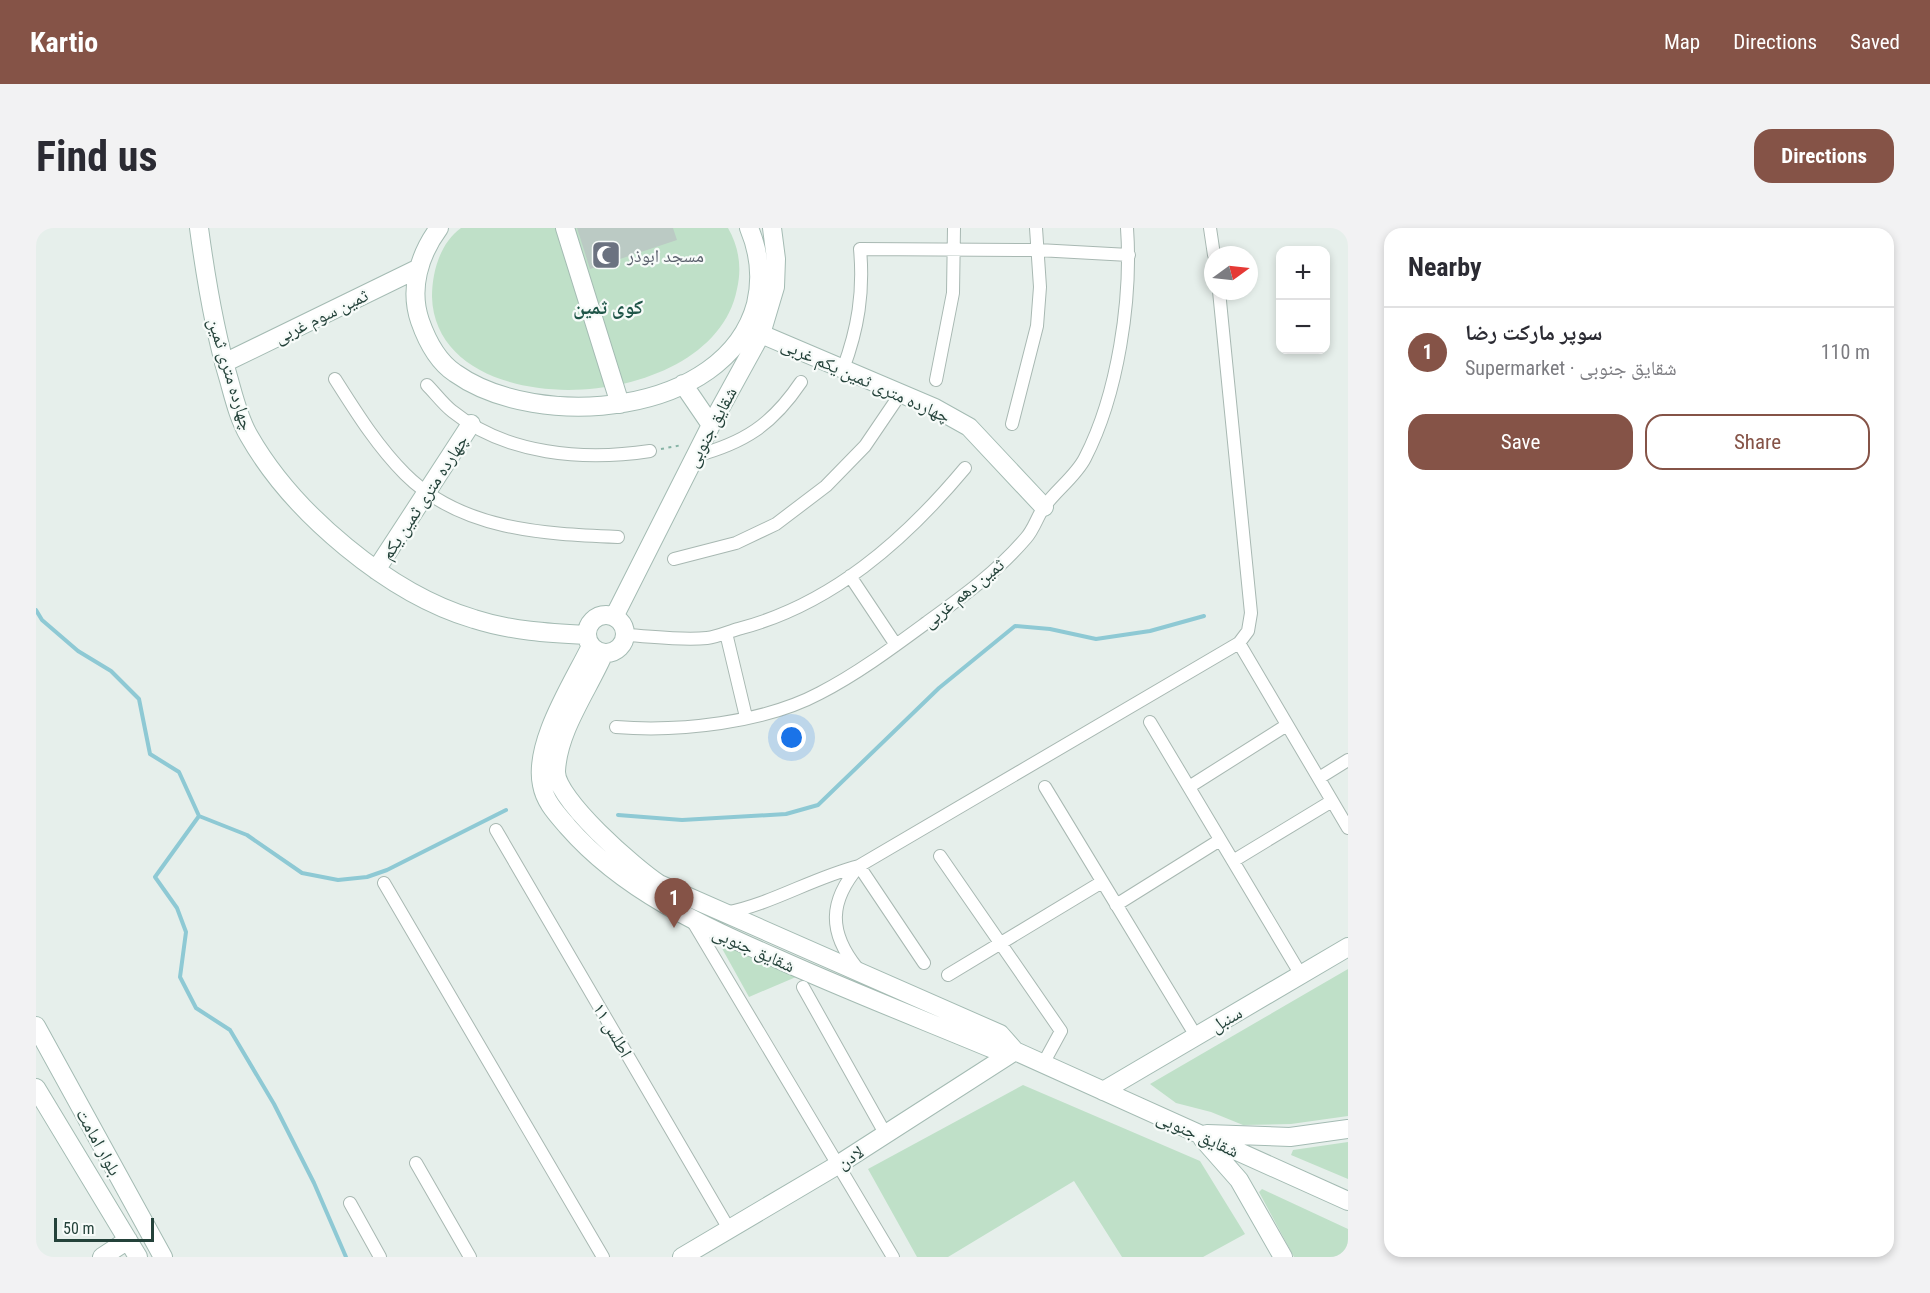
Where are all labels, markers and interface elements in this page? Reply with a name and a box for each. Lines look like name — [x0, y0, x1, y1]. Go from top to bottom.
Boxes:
text: Kartio — [30, 26, 98, 59]
text: Map — [1664, 30, 1700, 54]
text: Directions — [1733, 30, 1817, 54]
text: Saved — [1850, 30, 1900, 54]
button: Directions — [1754, 129, 1894, 183]
text: Find us — [36, 132, 157, 181]
mosque icon: مسجد ابوذر — [590, 239, 622, 271]
place label: مسجد ابوذر — [626, 245, 704, 266]
north arrow — [1204, 246, 1258, 300]
map controls — [1276, 246, 1330, 354]
button: + — [1276, 246, 1330, 300]
text: Nearby — [1408, 252, 1482, 282]
street label: ثمین سوم غربی — [271, 284, 372, 350]
district label: کوی ثمین — [573, 295, 643, 320]
button: − — [1276, 300, 1330, 354]
street label: چهارده متری ثمین — [203, 315, 258, 433]
text: سوپر مارکت رضا — [1465, 320, 1602, 345]
street label: چهارده متری ثمین یکم غربی — [778, 333, 954, 429]
text: 1 — [1422, 340, 1433, 364]
text: 110 m — [1821, 340, 1870, 364]
text: Supermarket · شقایق جنوبی — [1465, 356, 1677, 380]
street label: شقایق جنوبی — [681, 383, 742, 471]
button: Save — [1408, 414, 1633, 470]
button: Share — [1645, 414, 1870, 470]
street label: چهارده متری ثمین یکم — [376, 431, 474, 564]
street label: ثمین دهم غربی — [918, 554, 1009, 634]
your location — [777, 723, 806, 752]
pin: 1 — [654, 878, 694, 928]
street label: شقایق جنوبی — [709, 922, 798, 977]
street label: اطلس ۱۱ — [588, 999, 637, 1061]
street label: سنبل — [1206, 1002, 1246, 1037]
street label: بلوار امامت — [72, 1105, 126, 1179]
street label: شقایق جنوبی — [1153, 1107, 1242, 1162]
street label: لادن — [833, 1141, 868, 1174]
scale bar — [54, 1215, 154, 1242]
text: 50 m — [63, 1219, 95, 1238]

